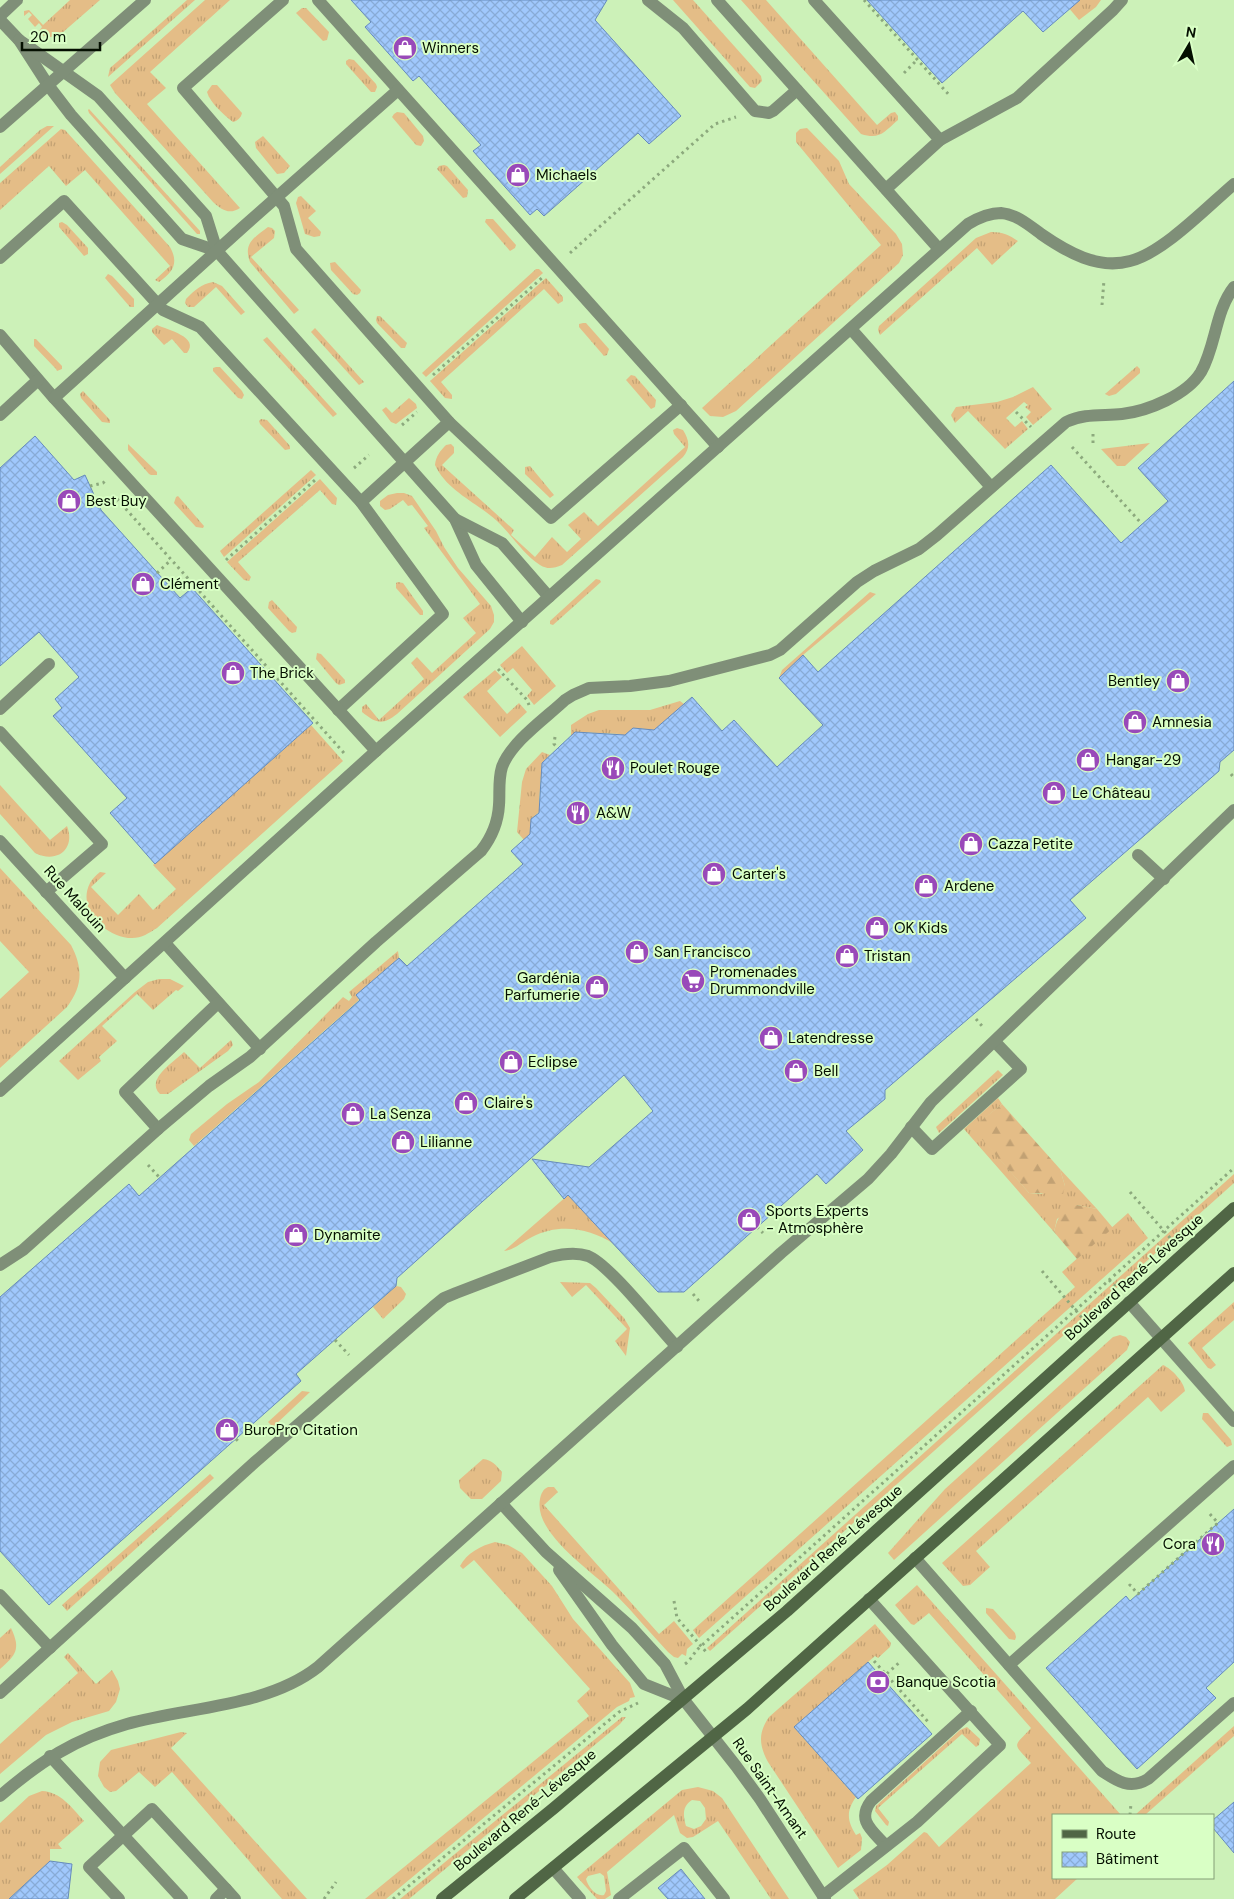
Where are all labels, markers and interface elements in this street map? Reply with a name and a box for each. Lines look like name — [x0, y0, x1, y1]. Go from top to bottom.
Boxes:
scale bar — [22, 20, 100, 52]
north arrow — [1164, 20, 1214, 70]
text: N — [1185, 22, 1197, 42]
text: 20 m — [30, 27, 66, 47]
shop icon: Winners — [392, 35, 418, 61]
place label: Winners — [422, 38, 479, 58]
shop icon: Michaels — [505, 162, 531, 188]
place label: Michaels — [536, 165, 597, 185]
shop icon: Best Buy — [56, 488, 82, 514]
place label: Best Buy — [86, 491, 147, 511]
shop icon: Clément — [130, 571, 156, 597]
place label: Clément — [160, 574, 219, 594]
shop icon: The Brick — [220, 660, 246, 686]
place label: The Brick — [250, 663, 314, 683]
shop icon: Bentley — [1165, 668, 1191, 694]
place label: Bentley — [1108, 671, 1161, 691]
shop icon: Amnesia — [1122, 709, 1148, 735]
place label: Amnesia — [1152, 712, 1212, 732]
shop icon: Hangar-29 — [1075, 747, 1101, 773]
place label: Hangar-29 — [1106, 750, 1181, 770]
restaurant icon: Poulet Rouge — [600, 755, 626, 781]
place label: Poulet Rouge — [630, 758, 720, 778]
shop icon: Le Château — [1041, 780, 1067, 806]
place label: Le Château — [1072, 783, 1150, 803]
restaurant icon: A&W — [565, 800, 591, 826]
place label: A&W — [596, 803, 632, 823]
shop icon: Cazza Petite — [958, 831, 984, 857]
place label: Cazza Petite — [988, 834, 1073, 854]
street label: Rue Malouin — [40, 861, 110, 937]
shop icon: Carter's — [701, 861, 727, 887]
place label: Carter's — [732, 864, 786, 884]
shop icon: Ardene — [913, 873, 939, 899]
place label: Ardene — [944, 876, 994, 896]
shop icon: OK Kids — [864, 915, 890, 941]
place label: OK Kids — [894, 918, 948, 938]
shop icon: San Francisco — [624, 939, 650, 965]
place label: San Francisco — [654, 942, 751, 962]
shop icon: Tristan — [834, 943, 860, 969]
place label: Tristan — [864, 946, 911, 966]
place label: Promenades Drummondville — [710, 962, 815, 999]
place label: Gardénia Parfumerie — [505, 968, 580, 1005]
supermarket icon: Promenades Drummondville — [680, 968, 706, 994]
shop icon: Gardénia Parfumerie — [584, 974, 610, 1000]
shop icon: Latendresse — [758, 1025, 784, 1051]
place label: Latendresse — [788, 1028, 873, 1048]
shop icon: Eclipse — [498, 1049, 524, 1075]
place label: Eclipse — [528, 1052, 577, 1072]
shop icon: Bell — [783, 1058, 809, 1084]
place label: Bell — [814, 1061, 838, 1081]
shop icon: Claire's — [453, 1090, 479, 1116]
place label: Claire's — [484, 1093, 533, 1113]
shop icon: La Senza — [340, 1101, 366, 1127]
place label: La Senza — [370, 1104, 431, 1124]
shop icon: Lilianne — [390, 1129, 416, 1155]
place label: Lilianne — [420, 1132, 472, 1152]
place label: Sports Experts - Atmosphère — [766, 1201, 869, 1238]
shop icon: Sports Experts - Atmosphère — [736, 1207, 762, 1233]
street label: Boulevard René-Lévesque — [1060, 1209, 1208, 1345]
shop icon: Dynamite — [283, 1222, 309, 1248]
place label: Dynamite — [314, 1225, 381, 1245]
shop icon: BuroPro Citation — [214, 1417, 240, 1443]
place label: BuroPro Citation — [244, 1420, 358, 1440]
street label: Boulevard René-Lévesque — [759, 1480, 907, 1616]
restaurant icon: Cora — [1200, 1531, 1226, 1557]
place label: Cora — [1163, 1534, 1196, 1554]
bank icon: Banque Scotia — [865, 1669, 891, 1695]
place label: Banque Scotia — [896, 1672, 996, 1692]
street label: Rue Saint-Amant — [728, 1734, 812, 1842]
street label: Boulevard René-Lévesque — [449, 1744, 601, 1876]
legend — [1052, 1814, 1214, 1879]
text: Route — [1096, 1824, 1136, 1844]
text: Bâtiment — [1096, 1849, 1159, 1869]

